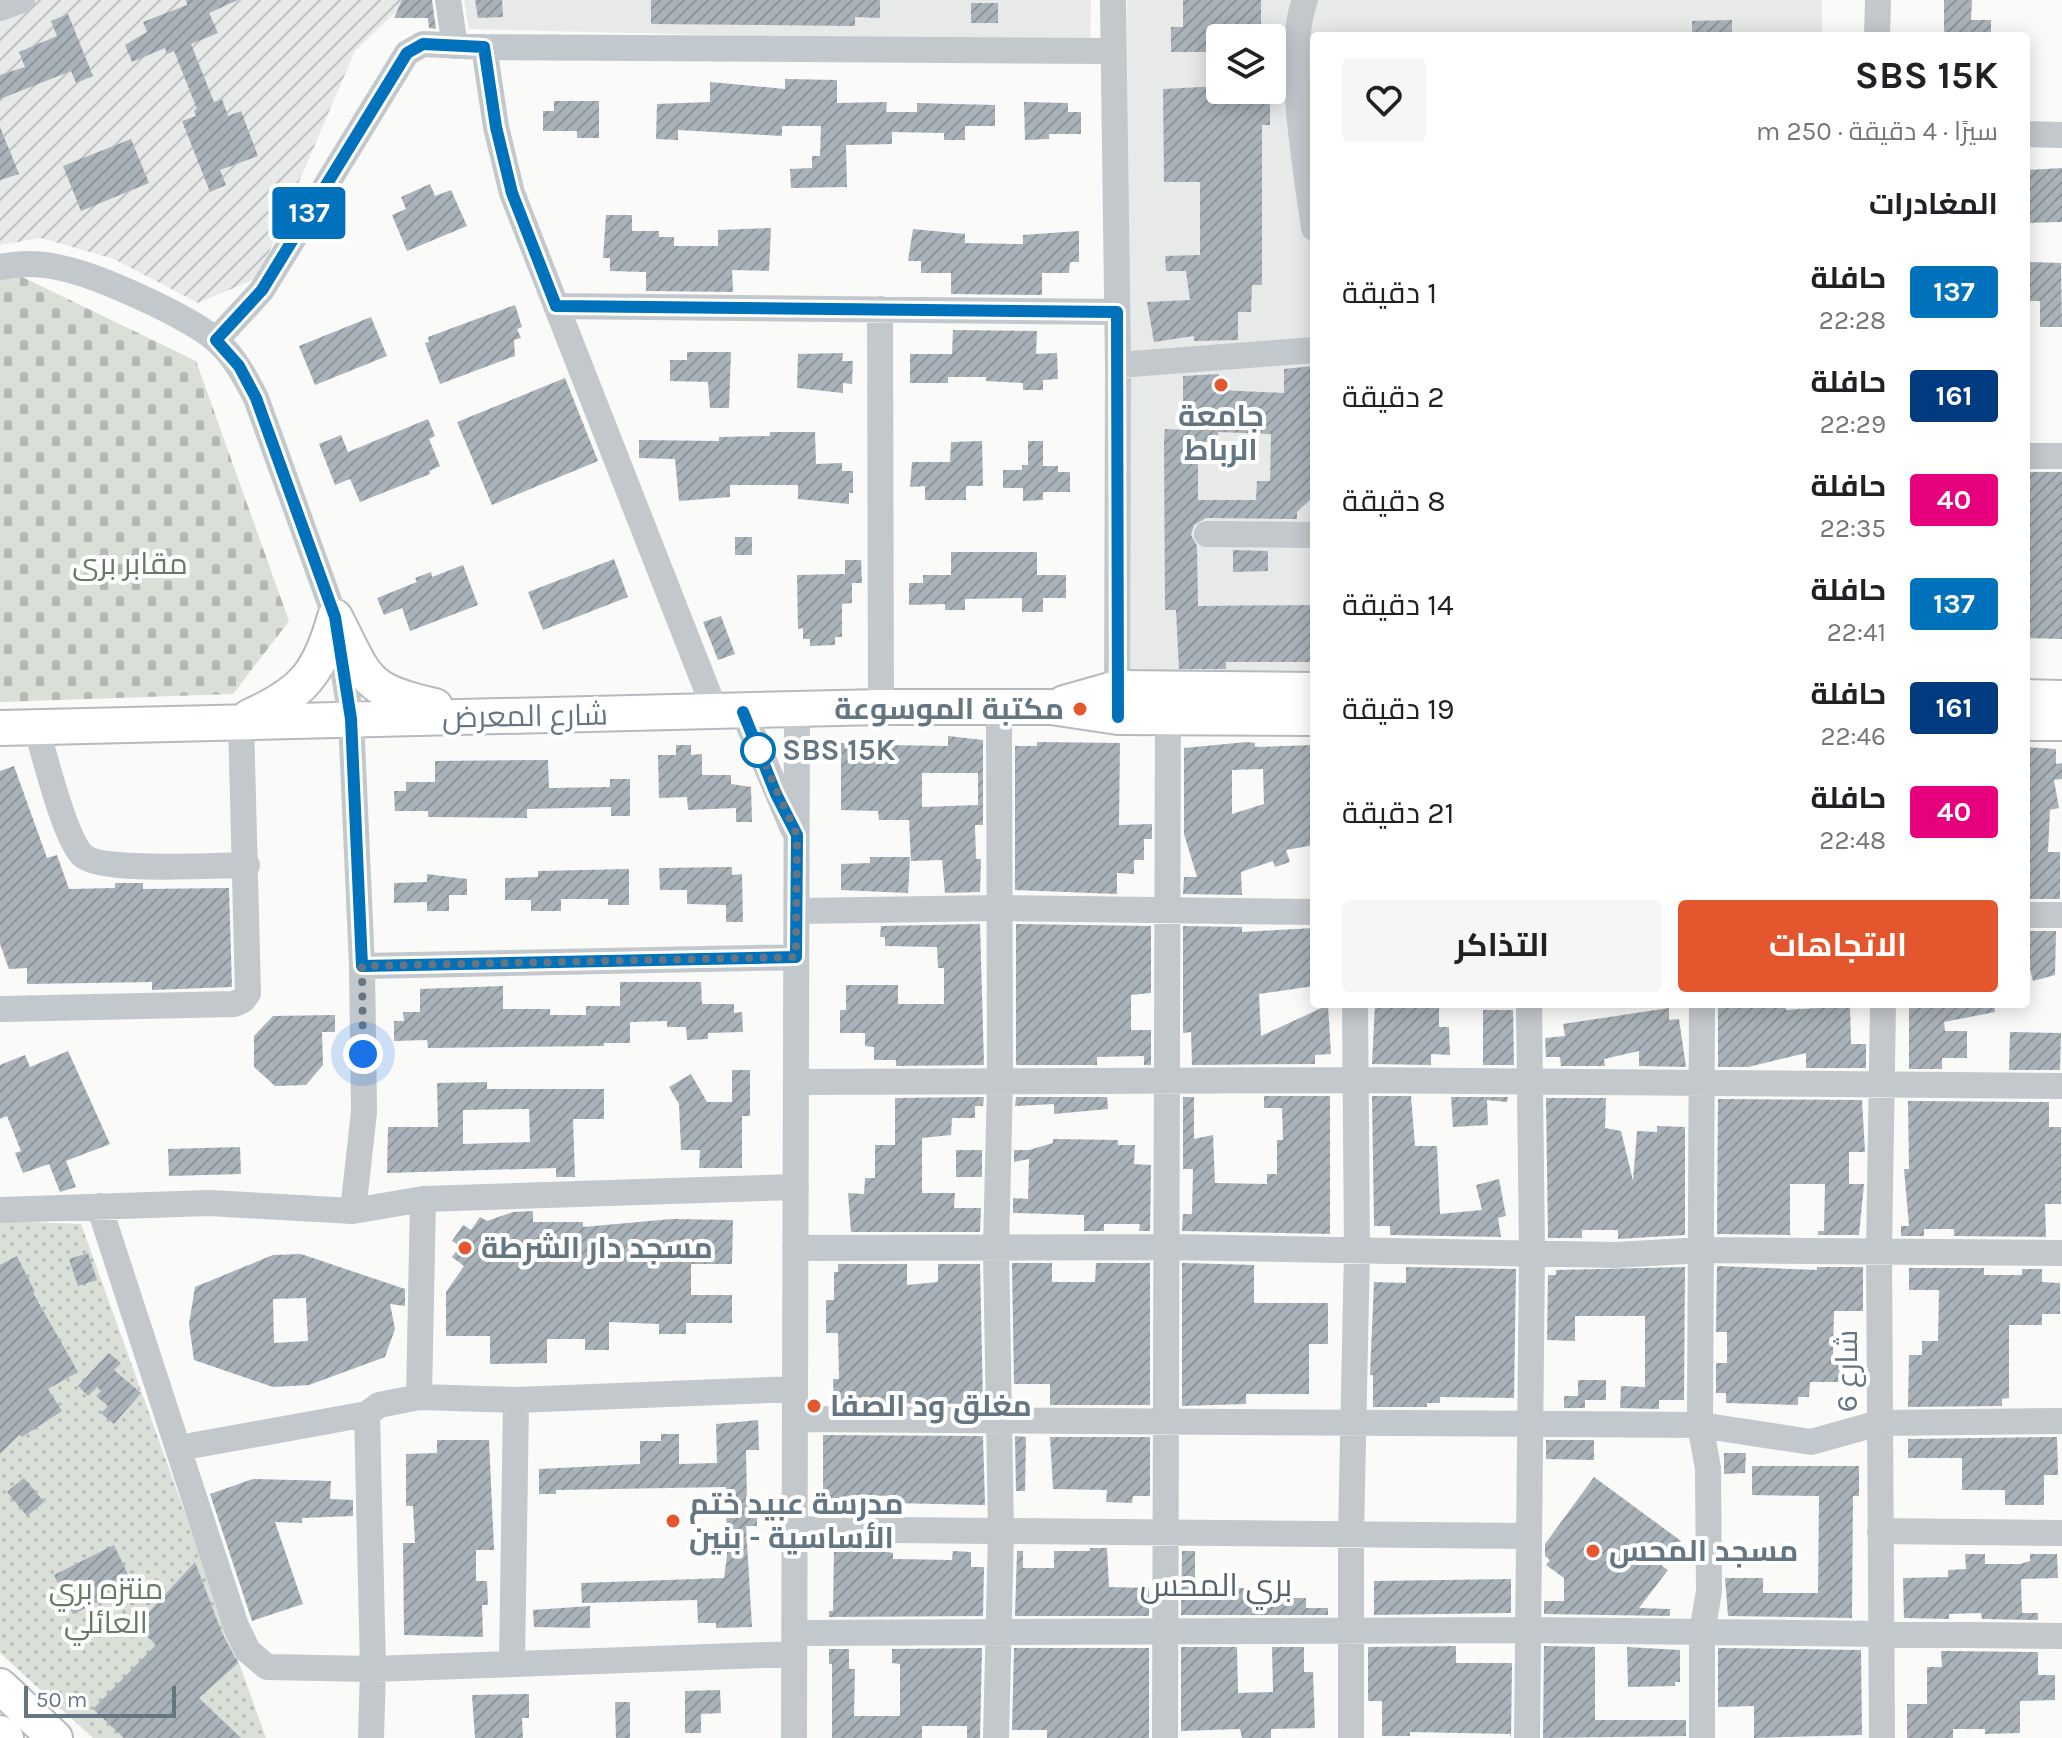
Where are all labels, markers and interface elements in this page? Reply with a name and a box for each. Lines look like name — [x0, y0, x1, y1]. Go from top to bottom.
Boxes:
map controls — [1206, 24, 1286, 104]
button: layers — [1206, 24, 1286, 104]
text: SBS 15K — [1855, 53, 1998, 98]
button: heart — [1342, 58, 1426, 142]
text: سيرًا · 4 دقيقة · 250 m — [1756, 116, 1998, 147]
text: المغادرات — [1869, 186, 1998, 222]
line badge: 137 — [263, 187, 355, 239]
text: 137 — [288, 196, 330, 229]
text: حافلة — [1811, 260, 1886, 296]
text: 1 دقيقة — [1342, 275, 1437, 311]
text: 137 — [1933, 275, 1975, 308]
text: 22:28 — [1819, 305, 1886, 336]
text: حافلة — [1811, 364, 1886, 400]
marker: جامعة الرباط — [1212, 376, 1230, 394]
text: 2 دقيقة — [1342, 379, 1445, 415]
text: 161 — [1936, 379, 1972, 412]
place label: جامعة الرباط — [1178, 398, 1264, 468]
text: 22:29 — [1820, 409, 1886, 440]
text: حافلة — [1811, 468, 1886, 504]
text: 8 دقيقة — [1342, 483, 1446, 519]
text: 40 — [1937, 483, 1971, 516]
text: 22:35 — [1820, 513, 1886, 544]
park label: مقابر برى — [72, 546, 188, 582]
text: حافلة — [1811, 572, 1886, 608]
text: 14 دقيقة — [1342, 587, 1454, 623]
text: 137 — [1933, 587, 1975, 620]
text: 22:41 — [1827, 617, 1886, 648]
text: حافلة — [1811, 676, 1886, 712]
place label: مكتبة الموسوعة — [834, 691, 1064, 727]
text: 19 دقيقة — [1342, 691, 1454, 727]
text: 161 — [1936, 691, 1972, 724]
street label: شارع المعرض — [442, 697, 608, 737]
marker: مكتبة الموسوعة — [1071, 700, 1089, 718]
text: 22:46 — [1820, 721, 1886, 752]
place label: SBS 15K — [782, 732, 895, 768]
marker: SBS 15K — [741, 733, 775, 767]
text: حافلة — [1811, 780, 1886, 816]
text: 21 دقيقة — [1342, 795, 1454, 831]
text: 40 — [1937, 795, 1971, 828]
text: 22:48 — [1819, 825, 1886, 856]
button: التذاكر — [1342, 900, 1662, 992]
button: الاتجاهات — [1678, 900, 1998, 992]
your location — [343, 1034, 383, 1074]
place label: مسجد دار الشرطة — [481, 1230, 713, 1266]
marker: مسجد دار الشرطة — [456, 1239, 474, 1257]
street label: شارع 6 — [1829, 1330, 1867, 1412]
place label: مغلق ود الصفا — [830, 1388, 1032, 1424]
marker: مغلق ود الصفا — [805, 1397, 823, 1415]
place label: مدرسة عبيد ختم الأساسية - بنين — [689, 1486, 904, 1556]
marker: مدرسة عبيد ختم الأساسية - بنين — [664, 1512, 682, 1530]
place label: مسجد المحس — [1609, 1533, 1798, 1569]
marker: مسجد المحس — [1584, 1542, 1602, 1560]
district label: بري المحس — [1140, 1567, 1292, 1610]
park label: منتزه بري العائلي — [49, 1571, 163, 1646]
scale bar — [24, 1682, 176, 1718]
text: 50 m — [36, 1687, 87, 1713]

